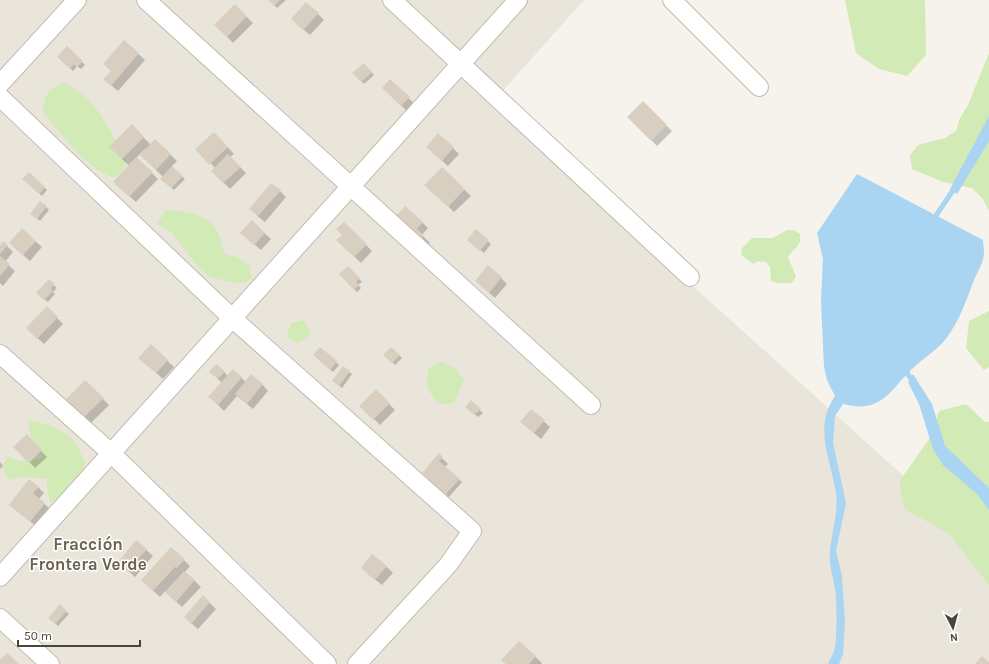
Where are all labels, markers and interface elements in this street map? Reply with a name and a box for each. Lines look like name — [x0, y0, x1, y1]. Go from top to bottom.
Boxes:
district label: Fracción Frontera Verde — [29, 534, 147, 574]
north arrow — [933, 608, 973, 648]
scale bar — [18, 622, 140, 648]
text: 50 m — [24, 629, 52, 643]
text: N — [949, 631, 959, 644]

